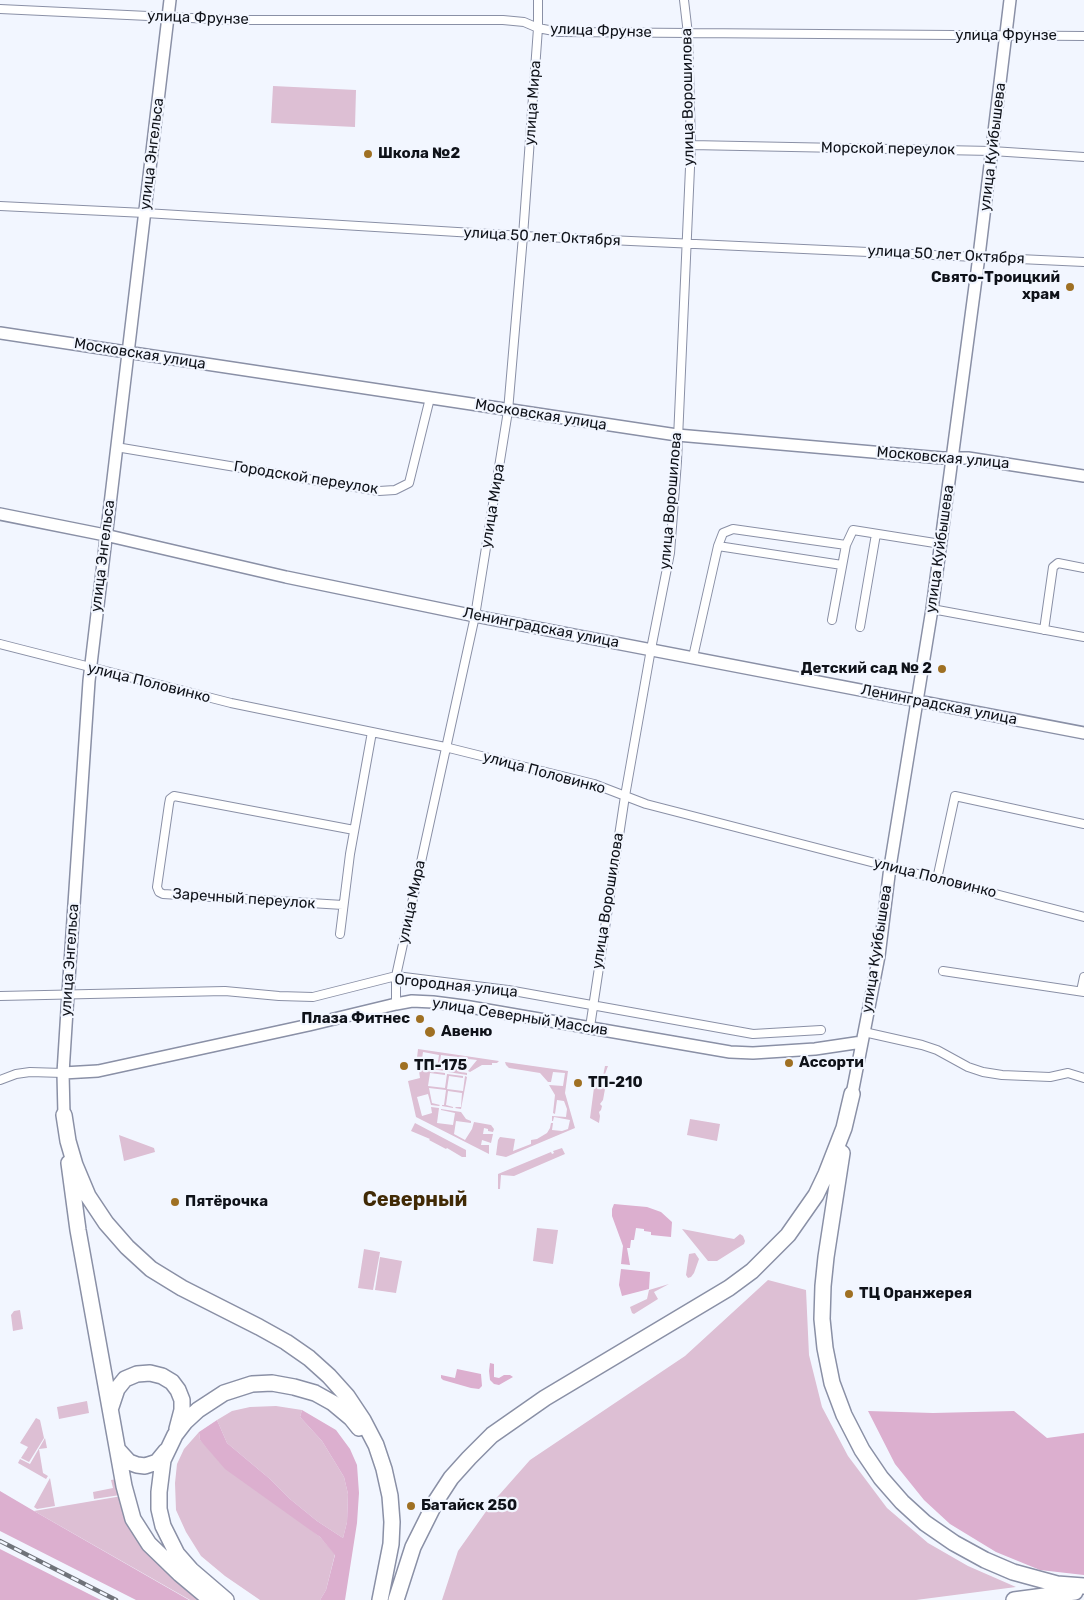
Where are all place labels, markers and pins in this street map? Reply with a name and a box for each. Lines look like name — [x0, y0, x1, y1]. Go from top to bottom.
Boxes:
place label: Школа №2 — [378, 145, 460, 163]
marker: Школа №2 — [362, 148, 374, 160]
place label: Свято-Троицкий храм — [931, 269, 1060, 304]
marker: Свято-Троицкий храм — [1064, 281, 1076, 293]
place label: Детский сад № 2 — [801, 660, 932, 678]
marker: Детский сад № 2 — [936, 663, 948, 675]
place label: Плаза Фитнес — [301, 1010, 410, 1028]
marker: Плаза Фитнес — [414, 1013, 426, 1025]
place label: Авеню — [441, 1023, 492, 1041]
marker: Авеню — [423, 1025, 437, 1039]
place label: Ассорти — [799, 1054, 864, 1072]
place label: ТП-175 — [414, 1057, 467, 1075]
marker: Ассорти — [783, 1057, 795, 1069]
marker: ТП-175 — [398, 1060, 410, 1072]
place label: ТП-210 — [588, 1074, 643, 1092]
marker: ТП-210 — [572, 1077, 584, 1089]
place label: Пятёрочка — [185, 1193, 268, 1211]
marker: Пятёрочка — [169, 1196, 181, 1208]
place label: ТЦ Оранжерея — [859, 1285, 972, 1303]
marker: ТЦ Оранжерея — [843, 1288, 855, 1300]
place label: Батайск 250 — [421, 1497, 517, 1515]
marker: Батайск 250 — [405, 1500, 417, 1512]

